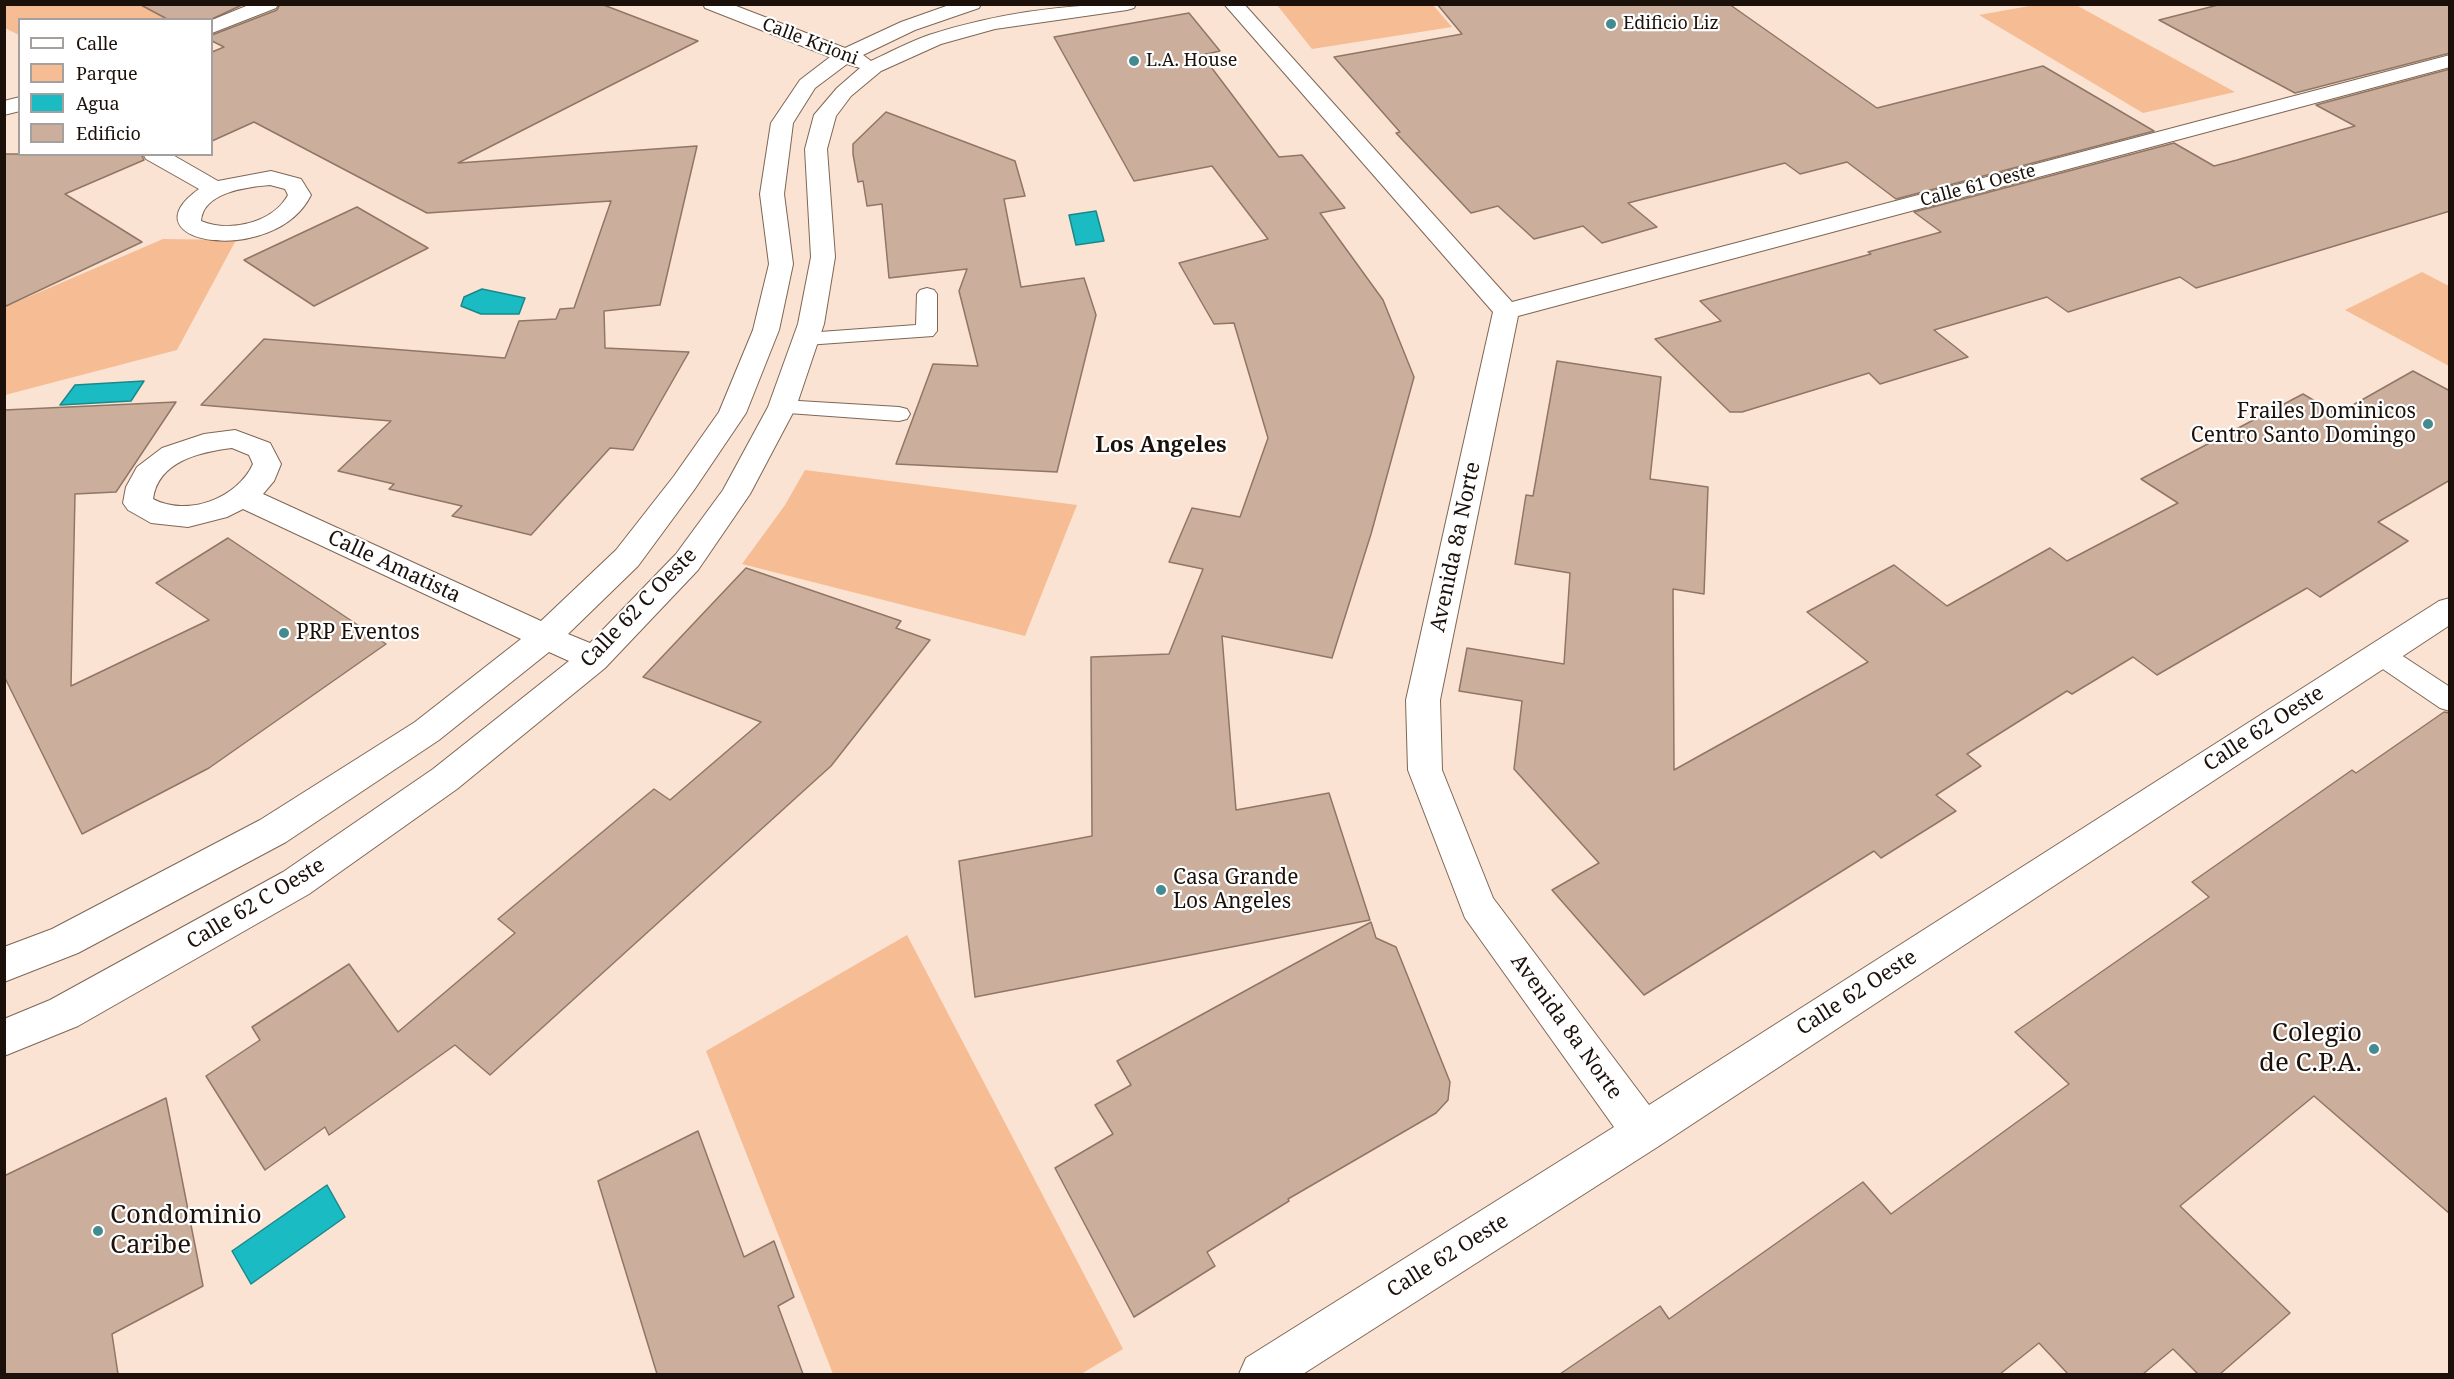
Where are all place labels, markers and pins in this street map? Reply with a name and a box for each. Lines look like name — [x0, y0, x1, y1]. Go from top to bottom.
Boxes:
place label: Edificio Liz — [1623, 13, 1719, 35]
marker: Edificio Liz — [1604, 17, 1618, 31]
place label: L.A. House — [1146, 50, 1237, 72]
marker: L.A. House — [1127, 54, 1141, 68]
place label: Frailes Dominicos Centro Santo Domingo — [2191, 399, 2416, 449]
marker: Frailes Dominicos Centro Santo Domingo — [2421, 417, 2435, 431]
place label: PRP Eventos — [296, 620, 420, 646]
marker: PRP Eventos — [277, 626, 291, 640]
place label: Casa Grande Los Angeles — [1173, 865, 1298, 915]
marker: Casa Grande Los Angeles — [1154, 883, 1168, 897]
place label: Colegio de C.P.A. — [2259, 1018, 2362, 1080]
marker: Colegio de C.P.A. — [2367, 1042, 2381, 1056]
place label: Condominio Caribe — [110, 1200, 262, 1262]
marker: Condominio Caribe — [91, 1224, 105, 1238]

